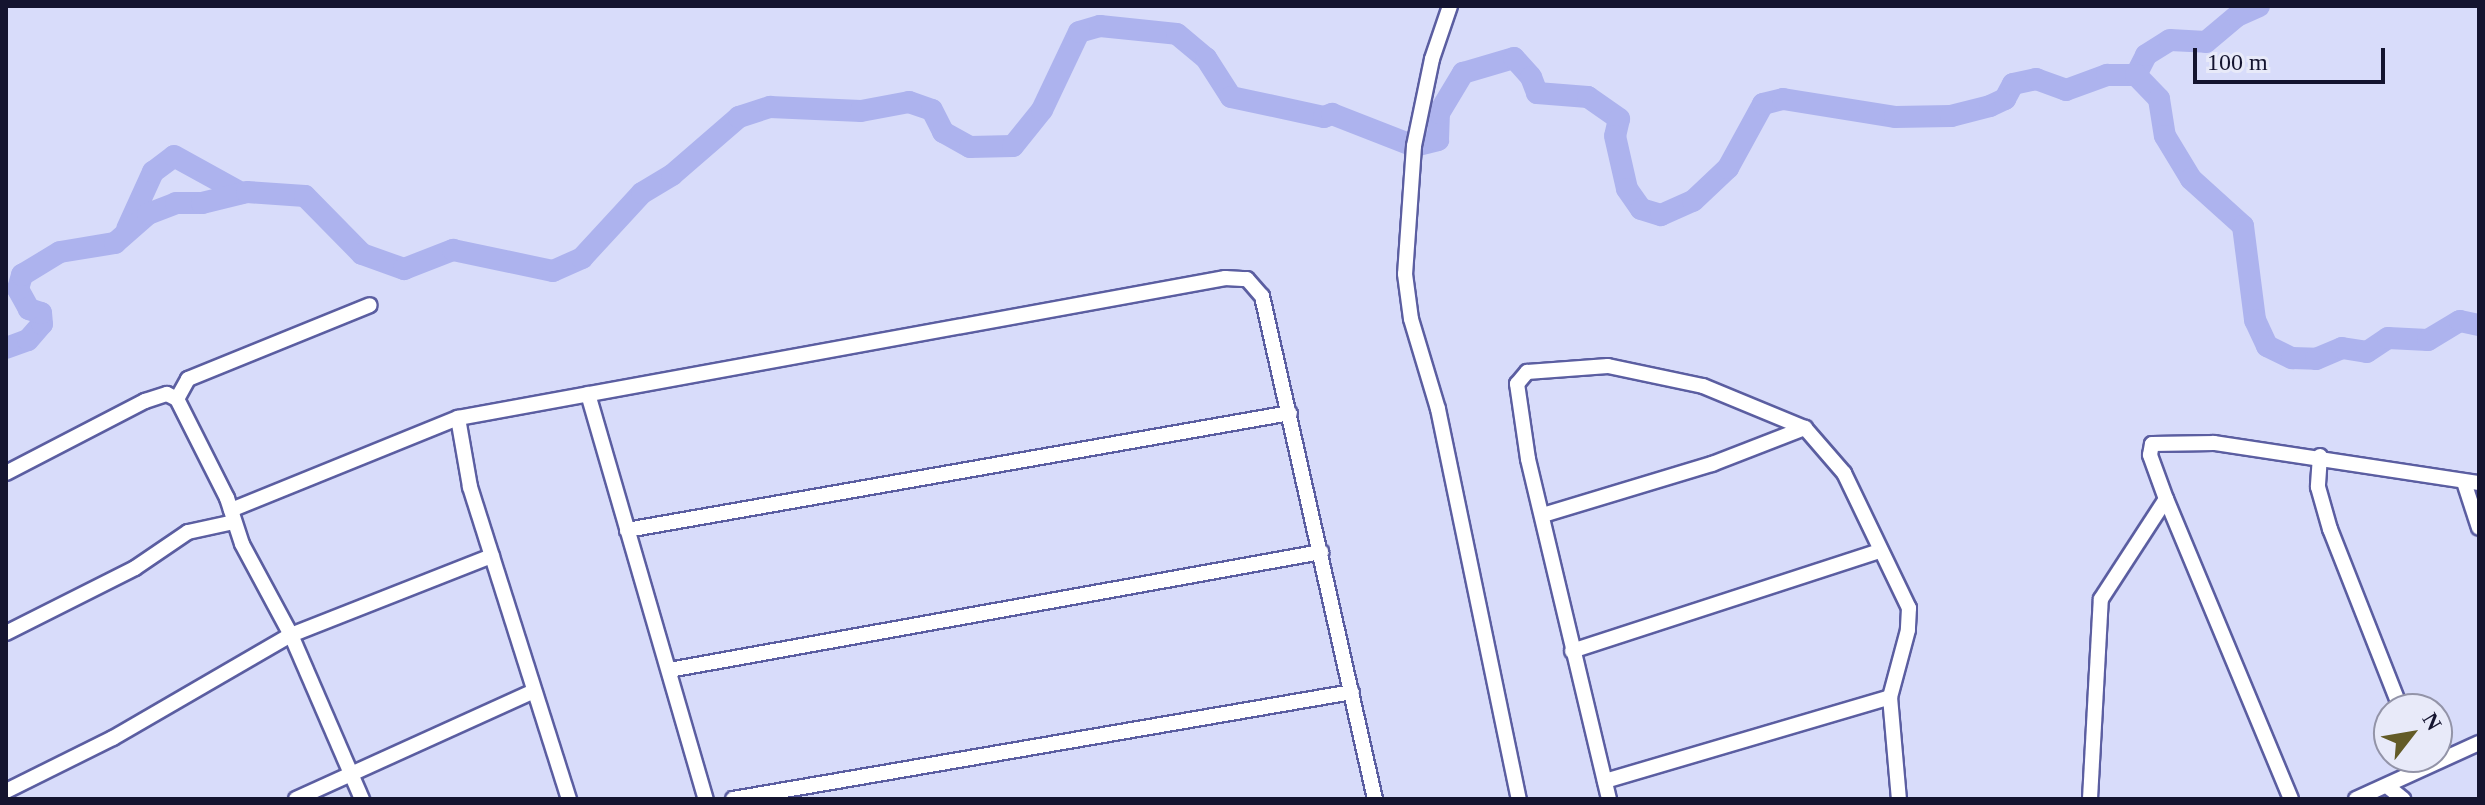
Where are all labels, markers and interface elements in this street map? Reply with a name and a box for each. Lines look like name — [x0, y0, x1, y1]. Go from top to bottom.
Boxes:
scale bar — [2197, 32, 2389, 82]
text: 100 m — [2207, 49, 2268, 75]
north arrow — [2373, 693, 2453, 773]
text: N — [2417, 708, 2447, 735]

